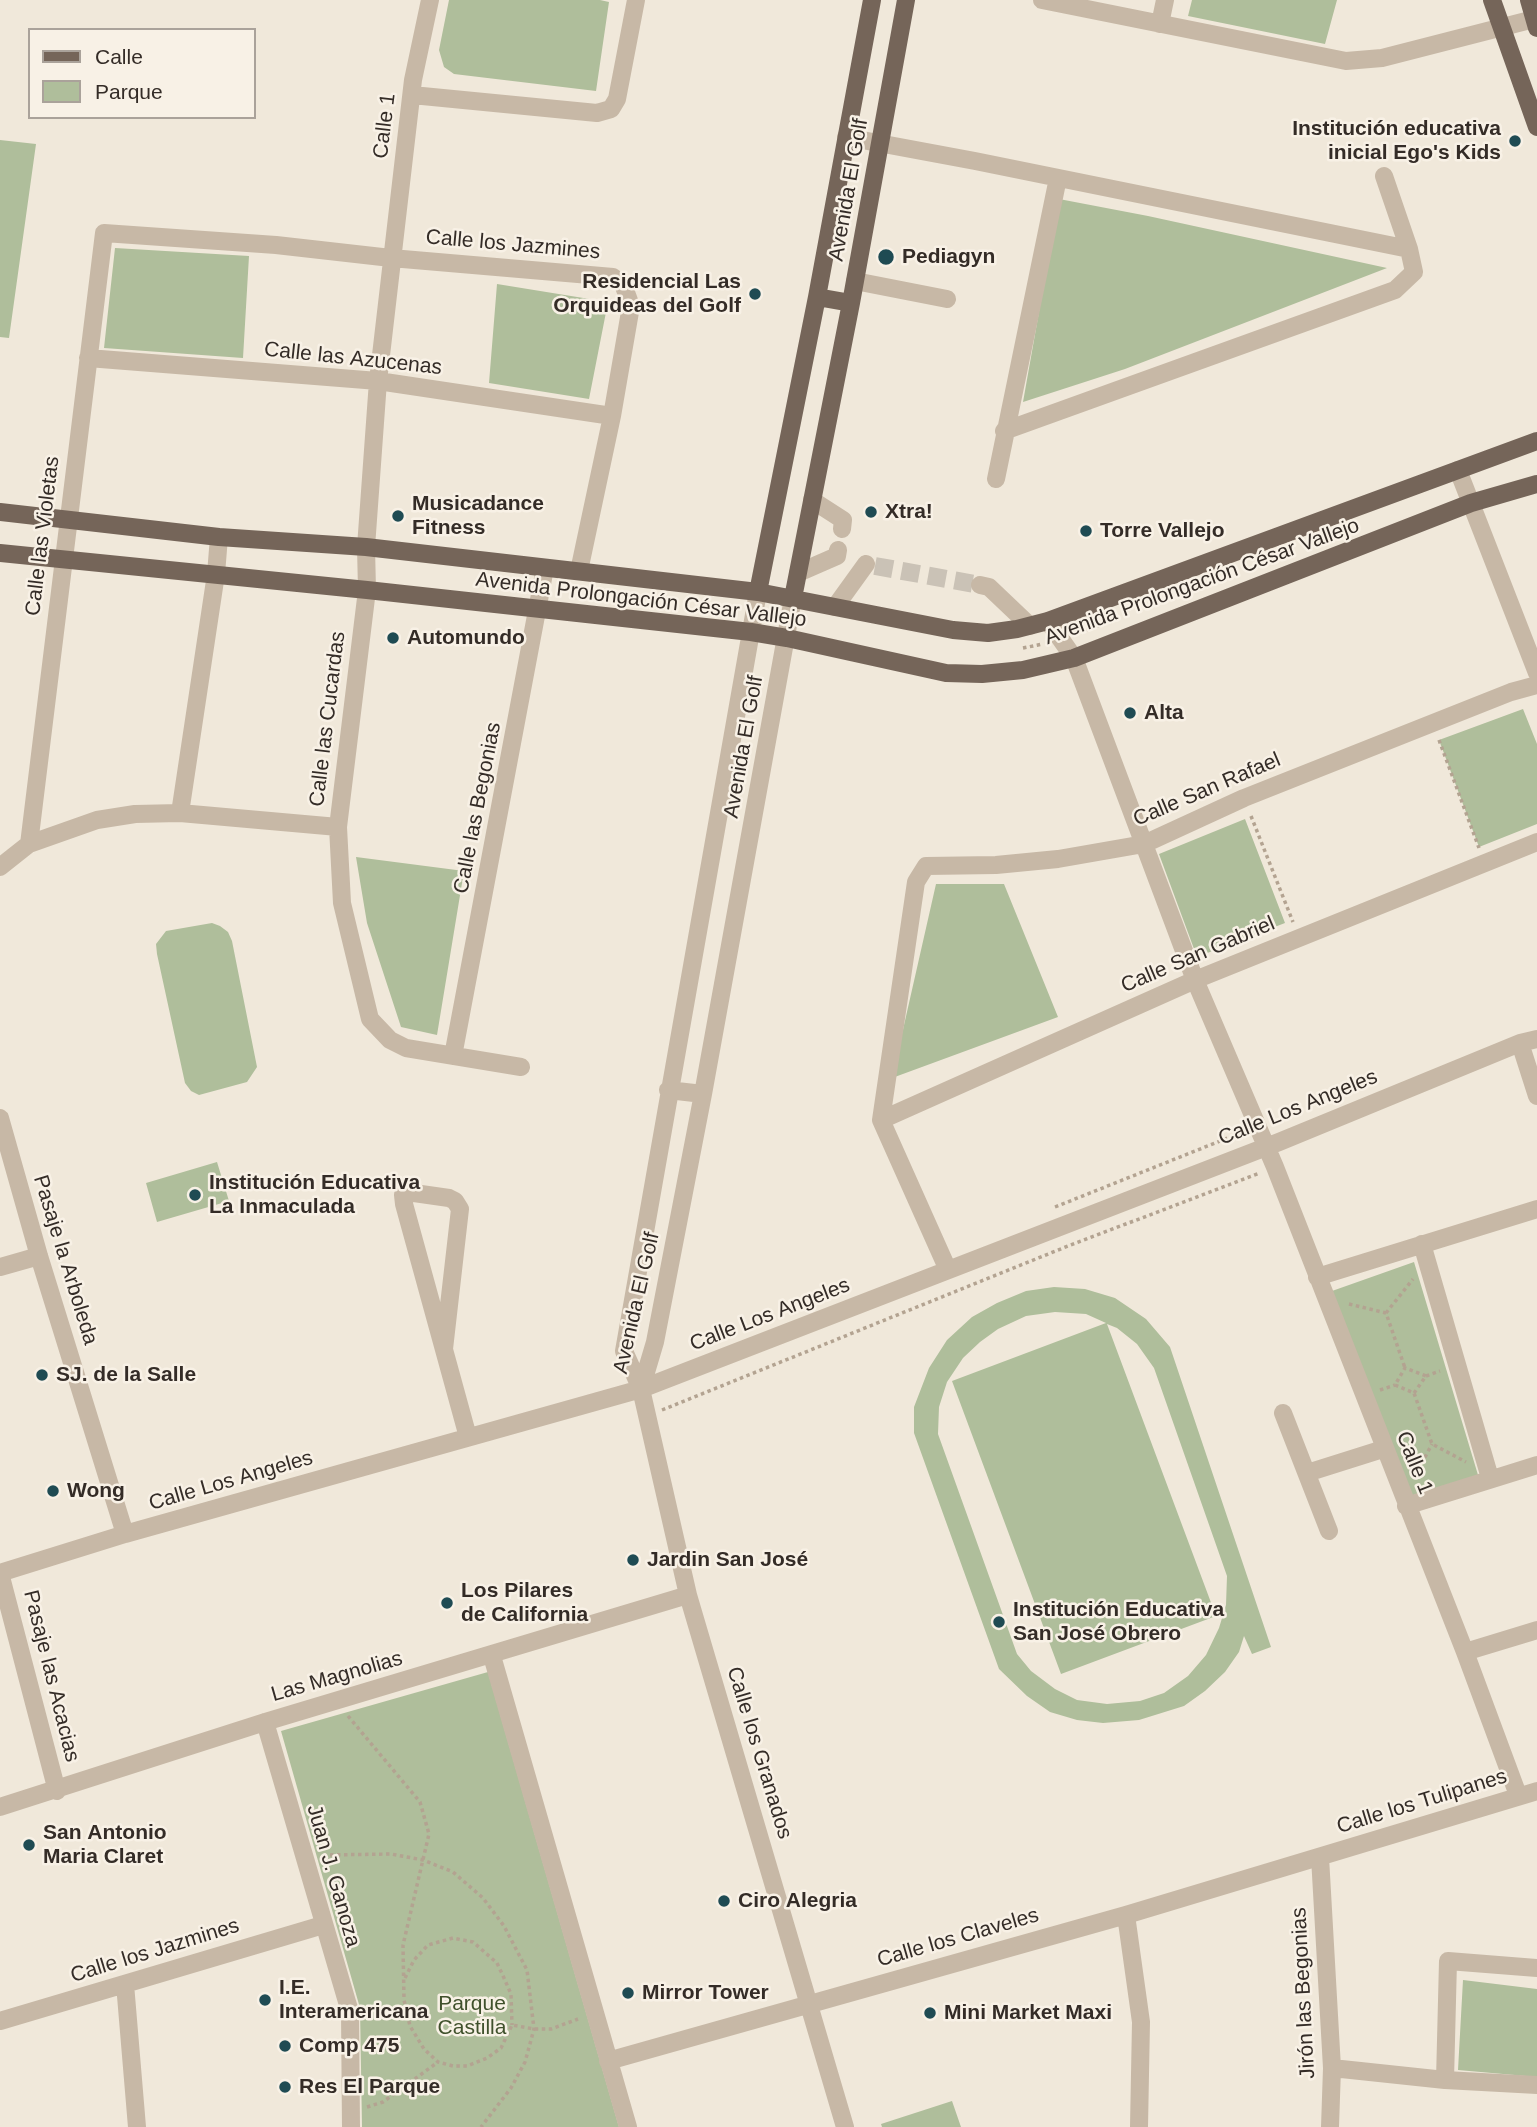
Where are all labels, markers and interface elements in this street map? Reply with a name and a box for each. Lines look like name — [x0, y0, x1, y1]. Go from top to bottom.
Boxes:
legend — [28, 28, 256, 119]
text: Calle — [95, 45, 143, 68]
text: Parque — [95, 80, 163, 103]
street label: Calle 1 — [369, 92, 401, 160]
place label: Institución educativa inicial Ego's Kids — [1292, 116, 1501, 166]
street label: Avenida El Golf — [824, 117, 874, 263]
marker: Institución educativa inicial Ego's Kids — [1507, 133, 1523, 149]
street label: Calle los Jazmines — [425, 225, 601, 265]
place label: Pediagyn — [902, 244, 995, 270]
marker: Pediagyn — [876, 247, 896, 267]
place label: Residencial Las Orquideas del Golf — [553, 269, 741, 319]
marker: Residencial Las Orquideas del Golf — [747, 286, 763, 302]
street label: Calle las Azucenas — [263, 337, 443, 381]
street label: Calle las Violetas — [21, 455, 65, 617]
place label: Musicadance Fitness — [412, 491, 544, 541]
place label: Xtra! — [885, 499, 933, 525]
marker: Xtra! — [863, 504, 879, 520]
marker: Musicadance Fitness — [390, 508, 406, 524]
street label: Avenida Prolongación César Vallejo — [1041, 513, 1363, 651]
place label: Torre Vallejo — [1100, 518, 1224, 544]
marker: Torre Vallejo — [1078, 523, 1094, 539]
street label: Avenida Prolongación César Vallejo — [474, 567, 808, 633]
place label: Automundo — [407, 625, 525, 651]
street label: Calle las Cucardas — [305, 630, 351, 808]
marker: Automundo — [385, 630, 401, 646]
street label: Avenida El Golf — [719, 674, 769, 820]
place label: Alta — [1144, 700, 1184, 726]
marker: Alta — [1122, 705, 1138, 721]
street label: Calle las Begonias — [449, 720, 507, 896]
street label: Calle San Rafael — [1130, 748, 1284, 832]
street label: Calle San Gabriel — [1117, 911, 1279, 999]
street label: Calle Los Angeles — [1215, 1065, 1381, 1151]
place label: Institución Educativa La Inmaculada — [209, 1170, 420, 1220]
street label: Pasaje la Arboleda — [27, 1172, 103, 1348]
marker: Institución Educativa La Inmaculada — [187, 1187, 203, 1203]
street label: Avenida El Golf — [608, 1230, 666, 1376]
street label: Calle Los Angeles — [686, 1273, 854, 1357]
place label: SJ. de la Salle — [56, 1362, 196, 1388]
marker: SJ. de la Salle — [34, 1367, 50, 1383]
street label: Calle 1 — [1390, 1428, 1438, 1498]
street label: Calle Los Angeles — [146, 1446, 316, 1516]
place label: Wong — [67, 1478, 125, 1504]
marker: Wong — [45, 1483, 61, 1499]
place label: Jardin San José — [647, 1547, 808, 1573]
marker: Jardin San José — [625, 1552, 641, 1568]
place label: Los Pilares de California — [461, 1578, 588, 1628]
street label: Pasaje las Acacias — [17, 1587, 85, 1765]
marker: Los Pilares de California — [439, 1595, 455, 1611]
place label: Institución Educativa San José Obrero — [1013, 1597, 1224, 1647]
marker: Institución Educativa San José Obrero — [991, 1614, 1007, 1630]
street label: Las Magnolias — [268, 1646, 406, 1708]
street label: Calle los Granados — [721, 1664, 797, 1842]
street label: Calle los Tulipanes — [1334, 1764, 1510, 1840]
street label: Juan J. Ganoza — [301, 1802, 365, 1950]
place label: San Antonio Maria Claret — [43, 1820, 167, 1870]
marker: San Antonio Maria Claret — [21, 1837, 37, 1853]
place label: Ciro Alegria — [738, 1888, 857, 1914]
marker: Ciro Alegria — [716, 1893, 732, 1909]
street label: Calle los Claveles — [874, 1903, 1042, 1973]
street label: Jirón las Begonias — [1287, 1907, 1321, 2079]
street label: Calle los Jazmines — [68, 1913, 242, 1989]
place label: I.E. Interamericana — [279, 1975, 428, 2025]
place label: Mirror Tower — [642, 1980, 769, 2006]
marker: Mirror Tower — [620, 1985, 636, 2001]
park label: Parque Castilla — [438, 1991, 506, 2041]
marker: I.E. Interamericana — [257, 1992, 273, 2008]
place label: Mini Market Maxi — [944, 2000, 1112, 2026]
marker: Mini Market Maxi — [922, 2005, 938, 2021]
place label: Comp 475 — [299, 2033, 399, 2059]
marker: Comp 475 — [277, 2038, 293, 2054]
place label: Res El Parque — [299, 2074, 440, 2100]
marker: Res El Parque — [277, 2079, 293, 2095]

